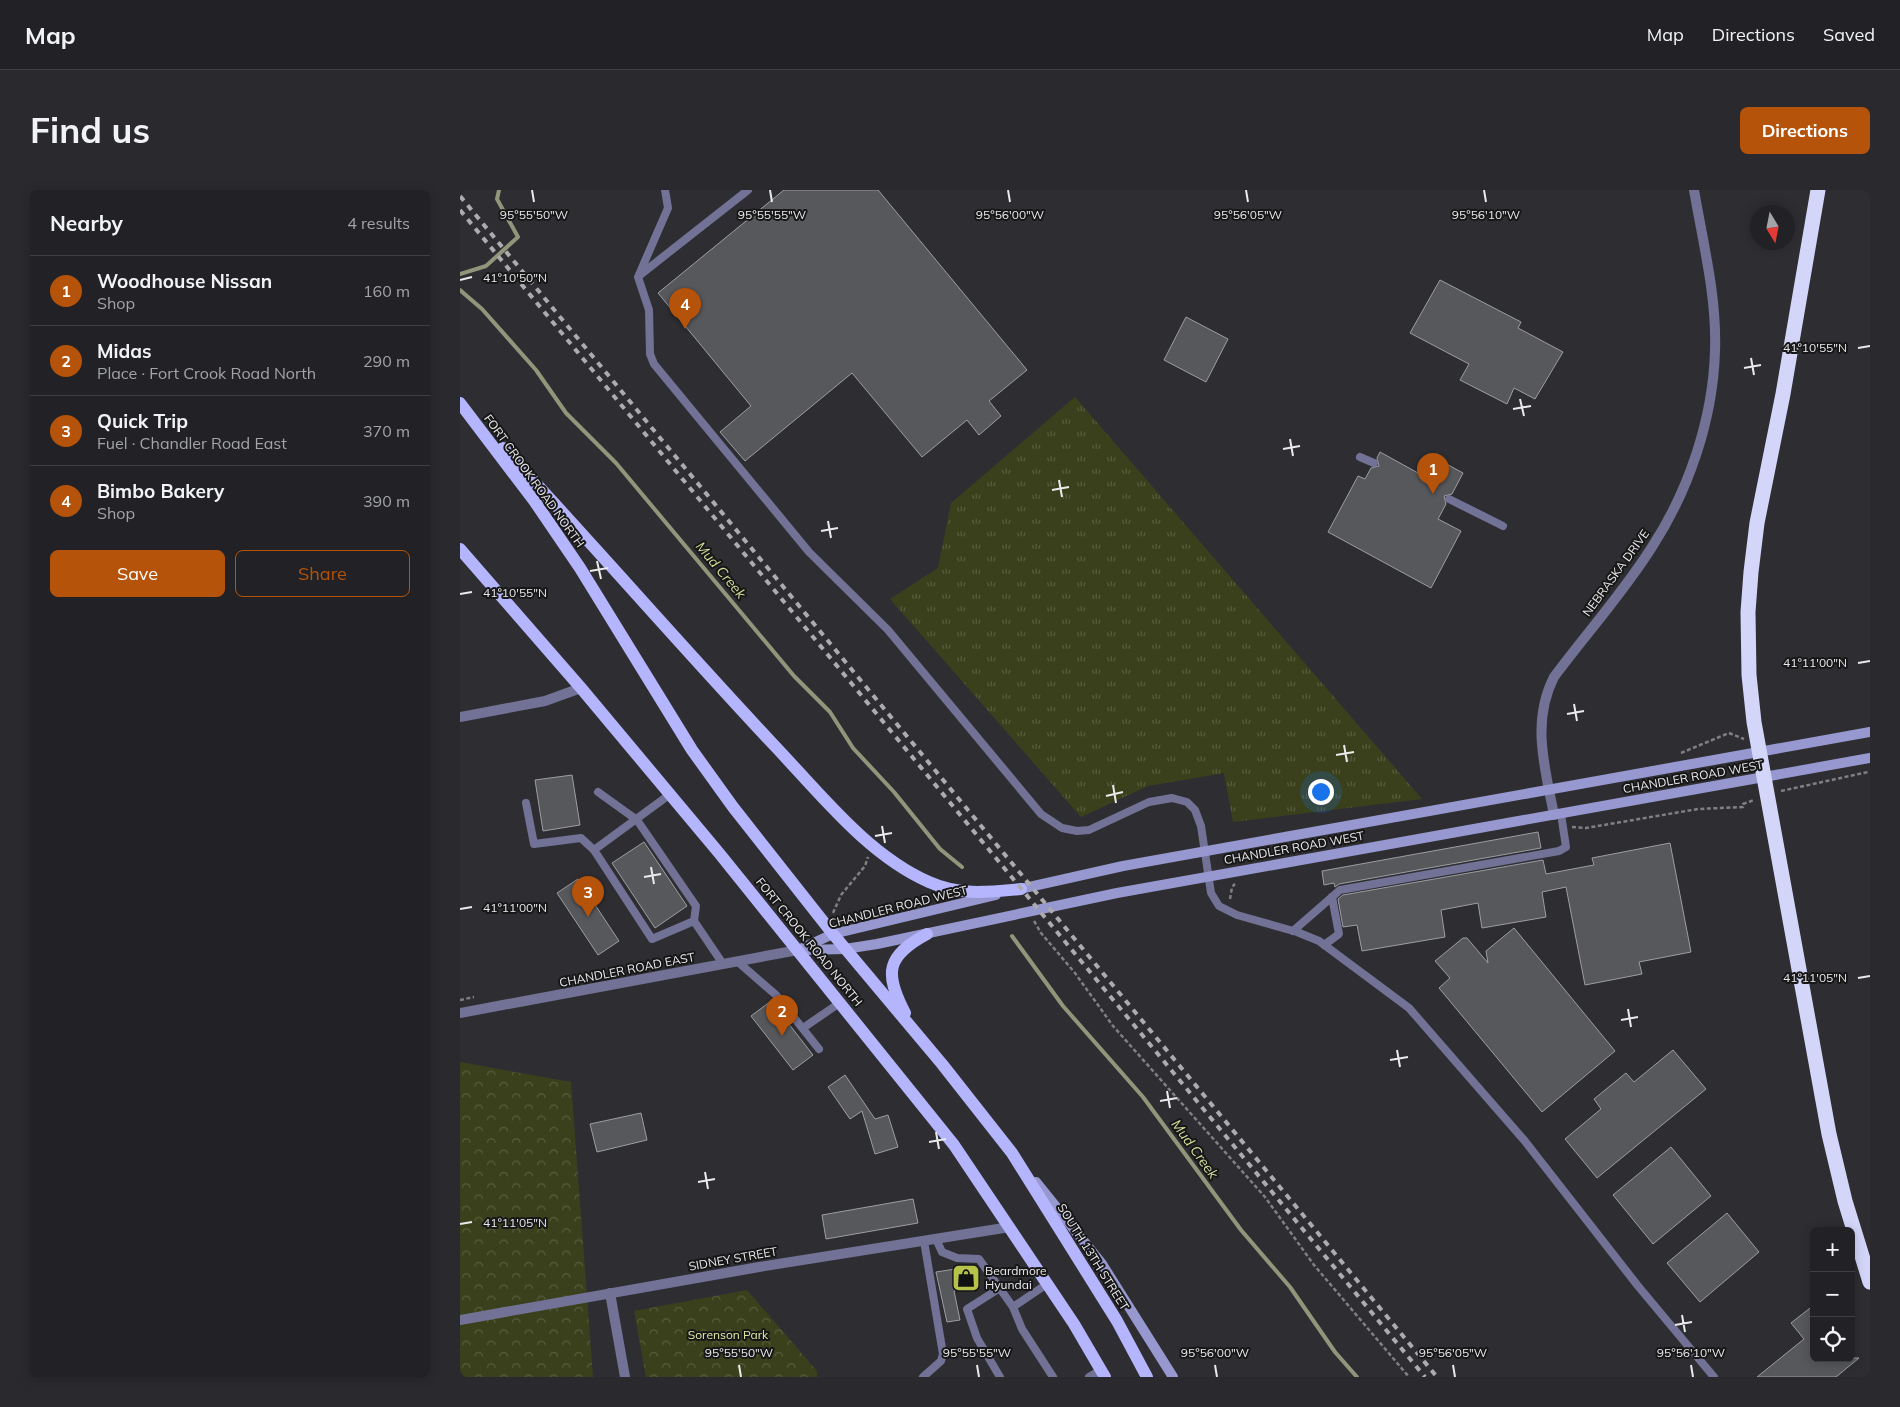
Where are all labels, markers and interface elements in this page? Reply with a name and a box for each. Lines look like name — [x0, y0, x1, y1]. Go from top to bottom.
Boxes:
text: Map — [25, 20, 76, 50]
text: Map — [1647, 23, 1684, 46]
text: Directions — [1712, 23, 1795, 46]
text: Saved — [1823, 23, 1875, 46]
button: Directions — [1740, 107, 1870, 154]
text: Find us — [30, 108, 150, 152]
north arrow — [1750, 205, 1795, 250]
text: 95°55'50"W — [500, 207, 568, 222]
text: 95°55'55"W — [738, 207, 806, 222]
text: 95°56'00"W — [976, 207, 1044, 222]
text: 95°56'05"W — [1214, 207, 1282, 222]
text: 95°56'10"W — [1452, 207, 1520, 222]
text: Nearby — [50, 210, 123, 236]
text: 4 results — [347, 213, 410, 233]
text: Woodhouse Nissan — [97, 269, 272, 293]
text: 41°10'50"N — [483, 270, 547, 285]
text: 1 — [61, 281, 71, 301]
text: 160 m — [363, 281, 410, 301]
pin: 4 — [669, 288, 701, 329]
text: Shop — [97, 293, 135, 313]
text: Midas — [97, 339, 152, 363]
text: 41°10'55"N — [1783, 340, 1847, 355]
text: 2 — [61, 351, 71, 371]
text: 290 m — [363, 351, 410, 371]
text: Place · Fort Crook Road North — [97, 363, 316, 383]
text: Quick Trip — [97, 409, 188, 433]
street label: FORT CROOK ROAD NORTH — [481, 411, 588, 550]
text: 3 — [61, 421, 71, 441]
text: 370 m — [363, 421, 410, 441]
text: Fuel · Chandler Road East — [97, 433, 287, 453]
pin: 1 — [1417, 453, 1449, 494]
text: Bimbo Bakery — [97, 479, 224, 503]
text: 4 — [61, 491, 71, 511]
text: 390 m — [363, 491, 410, 511]
text: Shop — [97, 503, 135, 523]
street label: NEBRASKA DRIVE — [1579, 526, 1652, 619]
water label: Mud Creek — [692, 538, 751, 603]
button: Save — [50, 550, 225, 597]
button: Share — [235, 550, 410, 597]
text: 41°10'55"N — [483, 585, 547, 600]
text: 41°11'00"N — [1783, 655, 1847, 670]
street label: CHANDLER ROAD WEST — [1622, 757, 1765, 796]
your location — [1308, 779, 1334, 805]
street label: CHANDLER ROAD WEST — [1223, 828, 1366, 867]
street label: FORT CROOK ROAD NORTH — [753, 874, 866, 1009]
pin: 3 — [572, 876, 604, 917]
street label: CHANDLER ROAD WEST — [827, 882, 969, 931]
text: 41°11'00"N — [483, 900, 547, 915]
street label: CHANDLER ROAD EAST — [558, 949, 697, 990]
text: 41°11'05"N — [1783, 970, 1847, 985]
pin: 2 — [766, 995, 798, 1036]
water label: Mud Creek — [1167, 1116, 1223, 1183]
street label: SOUTH 13TH STREET — [1054, 1201, 1133, 1314]
text: 41°11'05"N — [483, 1215, 547, 1230]
map controls — [1810, 1227, 1855, 1362]
button: + — [1810, 1227, 1855, 1272]
street label: SIDNEY STREET — [687, 1243, 779, 1274]
shop icon: Beardmore Hyundai — [951, 1263, 981, 1293]
place label: Beardmore Hyundai — [985, 1263, 1047, 1292]
button: − — [1810, 1272, 1855, 1317]
button: locate — [1810, 1317, 1855, 1362]
park label: Sorenson Park — [688, 1327, 769, 1342]
text: 95°55'50"W — [705, 1345, 773, 1360]
text: 95°55'55"W — [943, 1345, 1011, 1360]
text: 95°56'00"W — [1181, 1345, 1249, 1360]
text: 95°56'05"W — [1419, 1345, 1487, 1360]
text: 95°56'10"W — [1657, 1345, 1725, 1360]

